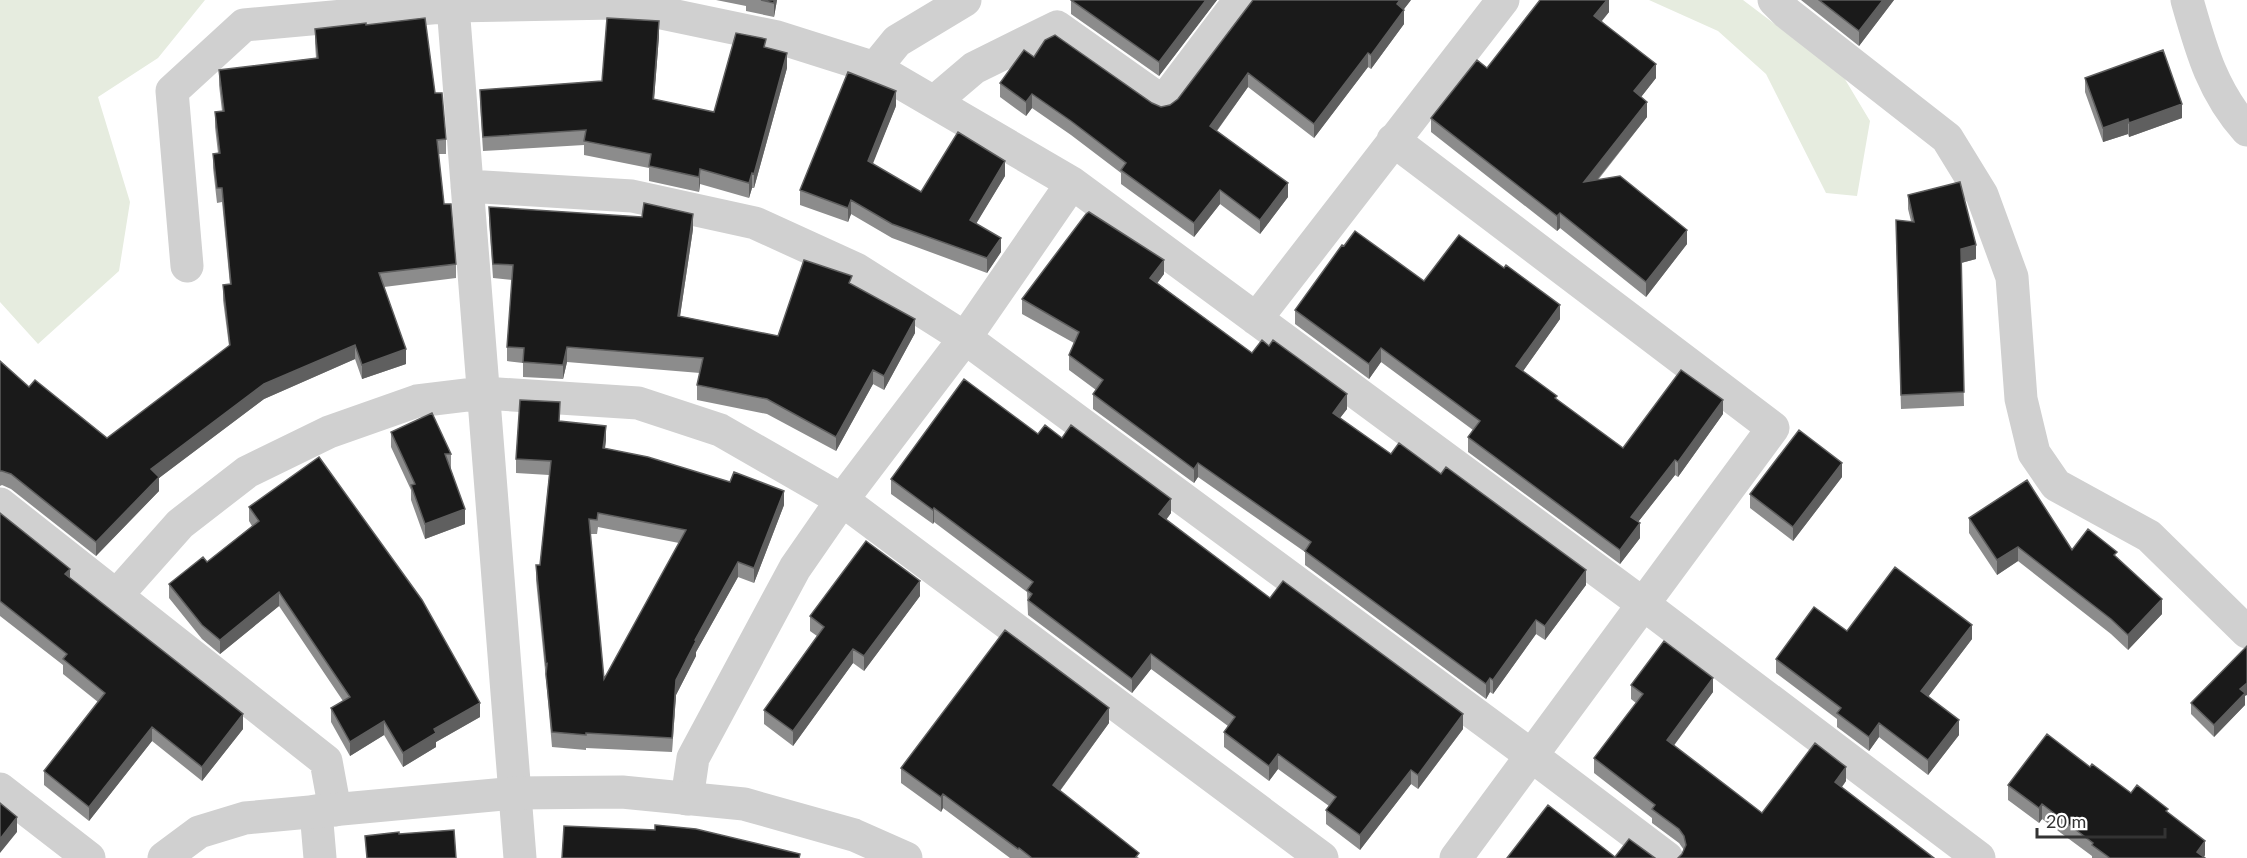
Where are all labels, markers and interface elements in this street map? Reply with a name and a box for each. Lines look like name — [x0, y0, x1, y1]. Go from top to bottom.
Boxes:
scale bar — [2037, 801, 2164, 839]
text: 20 m — [2046, 810, 2086, 832]

